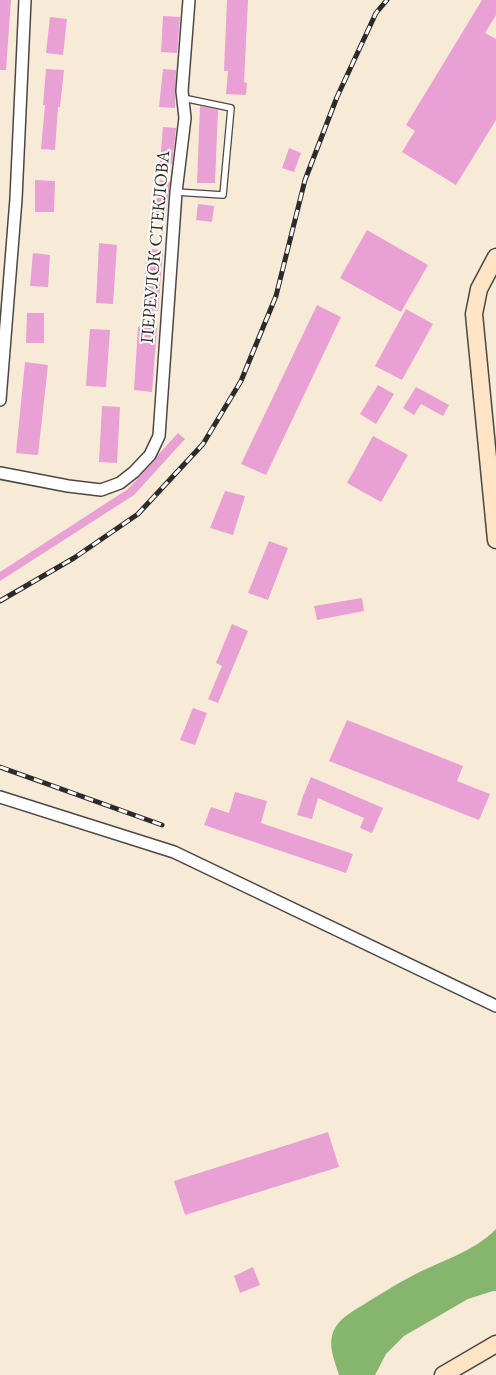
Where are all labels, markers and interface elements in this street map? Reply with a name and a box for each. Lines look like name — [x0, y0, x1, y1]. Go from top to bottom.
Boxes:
street label: ПЕРЕУЛОК СТЕКЛОВА — [137, 150, 175, 344]

